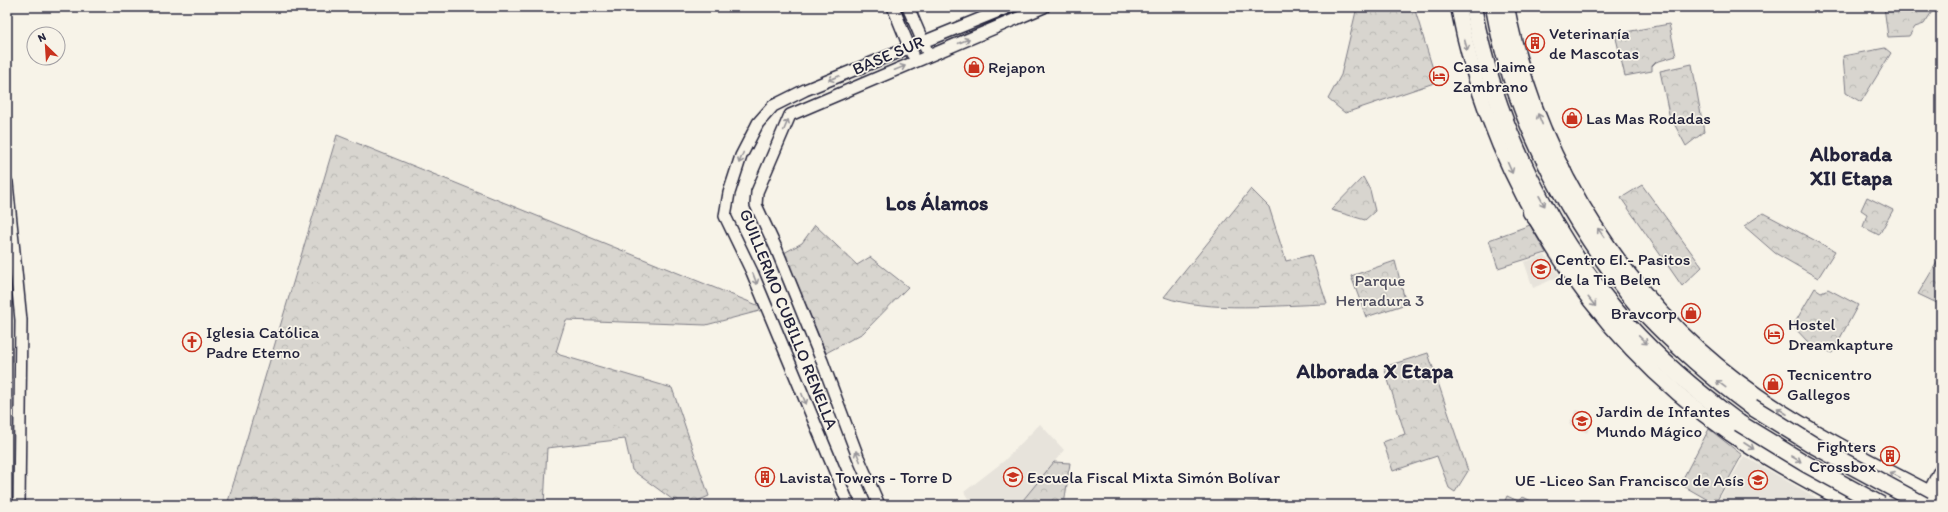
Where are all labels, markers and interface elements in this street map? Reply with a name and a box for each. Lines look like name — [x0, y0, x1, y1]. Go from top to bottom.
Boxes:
place label: Veterinaría de Mascotas — [1549, 23, 1639, 63]
north arrow — [26, 26, 66, 66]
text: N — [36, 30, 48, 45]
street label: BASE SUR — [849, 31, 927, 79]
building icon: Veterinaría de Mascotas — [1524, 32, 1546, 54]
one-way arrow — [958, 37, 970, 44]
one-way arrow — [1463, 38, 1470, 51]
shop icon: Rejapon — [963, 56, 985, 78]
place label: Casa Jaime Zambrano — [1453, 56, 1535, 96]
place label: Rejapon — [988, 57, 1046, 77]
one-way arrow — [894, 63, 906, 71]
hotel icon: Casa Jaime Zambrano — [1428, 65, 1450, 87]
one-way arrow — [829, 75, 841, 83]
shop icon: Las Mas Rodadas — [1561, 107, 1583, 129]
place label: Las Mas Rodadas — [1586, 108, 1711, 128]
one-way arrow — [1536, 113, 1544, 125]
one-way arrow — [783, 119, 790, 131]
district label: Alborada XII Etapa — [1809, 141, 1893, 191]
one-way arrow — [736, 151, 744, 163]
one-way arrow — [1507, 161, 1514, 173]
district label: Los Álamos — [886, 190, 988, 215]
one-way arrow — [1538, 195, 1546, 207]
street label: GUILLERMO CUBILLO RENELLA — [736, 206, 842, 432]
one-way arrow — [1597, 228, 1605, 239]
place label: Centro EI.- Pasitos de la Tia Belen — [1555, 249, 1690, 289]
school or university icon: Centro EI.- Pasitos de la Tia Belen — [1530, 258, 1552, 280]
park label: Parque Herradura 3 — [1336, 270, 1424, 310]
one-way arrow — [751, 272, 759, 284]
one-way arrow — [1587, 297, 1596, 307]
shop icon: Bravcorp — [1680, 302, 1702, 324]
place label: Bravcorp — [1611, 303, 1677, 323]
place label: Hostel Dreamkapture — [1788, 314, 1893, 354]
place label: Iglesia Católica Padre Eterno — [206, 322, 320, 362]
hotel icon: Hostel Dreamkapture — [1763, 323, 1785, 345]
church icon: Iglesia Católica Padre Eterno — [181, 331, 203, 353]
one-way arrow — [1638, 335, 1648, 345]
district label: Alborada X Etapa — [1296, 358, 1454, 384]
place label: Tecnicentro Gallegos — [1787, 364, 1872, 404]
shop icon: Tecnicentro Gallegos — [1762, 373, 1784, 395]
one-way arrow — [1715, 379, 1726, 388]
one-way arrow — [800, 392, 808, 404]
place label: Jardin de Infantes Mundo Mágico — [1596, 401, 1730, 441]
one-way arrow — [1776, 407, 1788, 415]
school or university icon: Jardin de Infantes Mundo Mágico — [1571, 410, 1593, 432]
place label: Fighters Crossbox — [1809, 436, 1876, 476]
one-way arrow — [1743, 442, 1754, 450]
building icon: Fighters Crossbox — [1879, 445, 1901, 467]
one-way arrow — [853, 451, 861, 463]
one-way arrow — [1790, 455, 1802, 463]
building icon: Lavista Towers - Torre D — [754, 466, 776, 488]
school or university icon: Escuela Fiscal Mixta Simón Bolívar — [1002, 466, 1024, 488]
place label: Lavista Towers - Torre D — [779, 467, 953, 487]
place label: Escuela Fiscal Mixta Simón Bolívar — [1027, 467, 1280, 487]
school or university icon: UE -Liceo San Francisco de Asís — [1747, 469, 1769, 491]
place label: UE -Liceo San Francisco de Asís — [1515, 470, 1744, 490]
one-way arrow — [1889, 471, 1901, 478]

